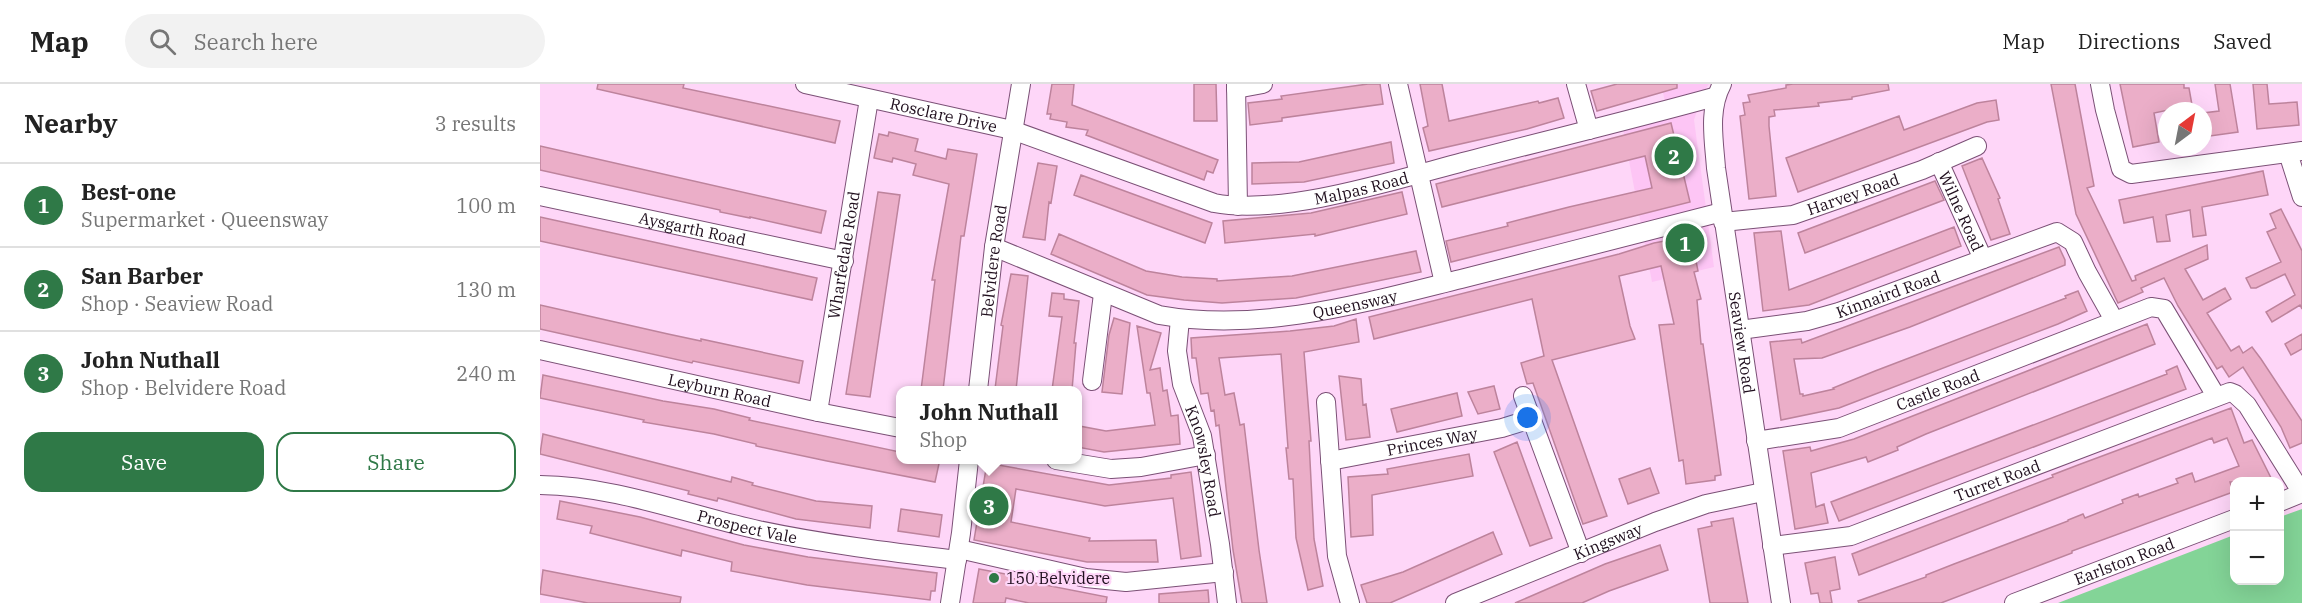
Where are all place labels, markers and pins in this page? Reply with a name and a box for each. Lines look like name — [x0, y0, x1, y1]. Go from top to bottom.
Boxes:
pin: 2 — [1654, 134, 1694, 178]
pin: 1 — [1666, 220, 1704, 266]
pin: 3 — [970, 484, 1008, 528]
place label: 150 Belvidere — [1006, 568, 1110, 588]
marker: 150 Belvidere — [987, 571, 1001, 585]

